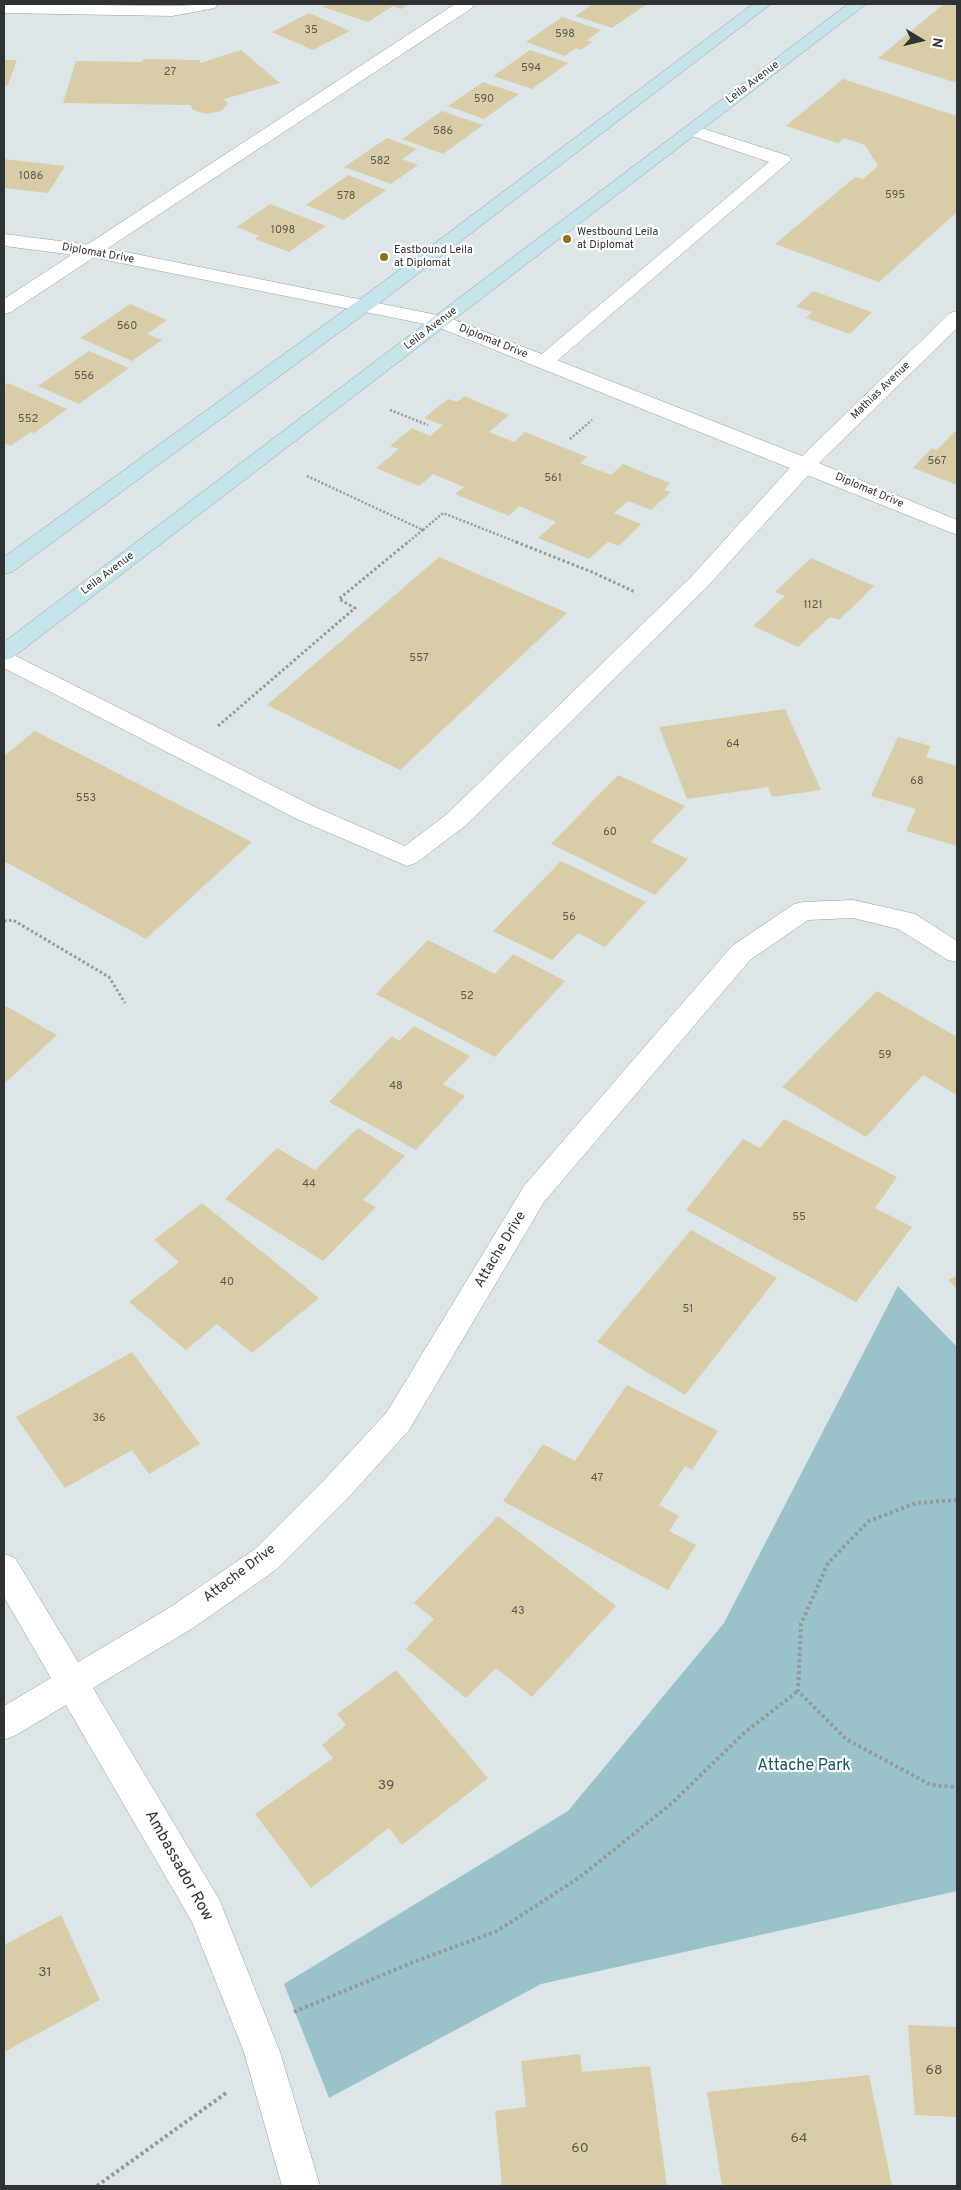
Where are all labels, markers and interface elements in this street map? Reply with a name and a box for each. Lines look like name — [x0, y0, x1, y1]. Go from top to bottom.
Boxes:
north arrow — [896, 15, 946, 65]
house number: 35 — [304, 24, 318, 38]
house number: 598 — [555, 28, 575, 42]
text: N — [927, 36, 945, 49]
street label: Leila Avenue — [724, 59, 782, 107]
house number: 594 — [521, 62, 541, 76]
house number: 27 — [164, 66, 176, 80]
house number: 590 — [474, 93, 494, 107]
house number: 586 — [433, 125, 453, 139]
house number: 582 — [370, 155, 390, 169]
house number: 1086 — [19, 170, 43, 184]
house number: 595 — [885, 189, 905, 203]
house number: 578 — [337, 190, 355, 204]
house number: 1098 — [271, 224, 295, 238]
place label: Westbound Leila at Diplomat — [577, 226, 658, 252]
marker: Westbound Leila at Diplomat — [561, 233, 573, 245]
street label: Diplomat Drive — [61, 241, 135, 267]
place label: Eastbound Leila at Diplomat — [394, 244, 473, 270]
marker: Eastbound Leila at Diplomat — [378, 251, 390, 263]
street label: Leila Avenue — [402, 305, 460, 353]
house number: 560 — [117, 320, 137, 334]
street label: Diplomat Drive — [457, 322, 529, 362]
street label: Mathias Avenue — [849, 359, 913, 423]
house number: 556 — [74, 370, 94, 384]
house number: 552 — [18, 413, 38, 427]
house number: 567 — [928, 455, 946, 469]
street label: Diplomat Drive — [833, 471, 905, 511]
house number: 561 — [544, 472, 562, 486]
street label: Leila Avenue — [79, 550, 137, 598]
house number: 1121 — [803, 599, 823, 613]
house number: 557 — [409, 652, 429, 666]
house number: 64 — [726, 738, 740, 752]
house number: 68 — [910, 775, 924, 789]
house number: 553 — [76, 792, 96, 806]
house number: 60 — [603, 826, 617, 840]
house number: 56 — [562, 911, 576, 925]
house number: 52 — [460, 990, 474, 1004]
house number: 59 — [878, 1049, 892, 1063]
house number: 48 — [389, 1080, 403, 1094]
house number: 44 — [302, 1178, 316, 1192]
street label: Attache Drive — [472, 1209, 530, 1291]
house number: 55 — [792, 1211, 806, 1225]
house number: 40 — [220, 1276, 234, 1290]
house number: 51 — [683, 1303, 693, 1317]
house number: 36 — [92, 1412, 106, 1426]
house number: 47 — [591, 1472, 603, 1486]
street label: Attache Drive — [201, 1541, 279, 1607]
house number: 43 — [511, 1605, 525, 1619]
park label: Attache Park — [757, 1757, 851, 1777]
house number: 39 — [378, 1778, 394, 1794]
street label: Ambassador Row — [140, 1807, 216, 1925]
house number: 31 — [38, 1965, 52, 1981]
house number: 68 — [926, 2063, 942, 2079]
house number: 64 — [790, 2131, 808, 2147]
house number: 60 — [571, 2141, 589, 2157]

